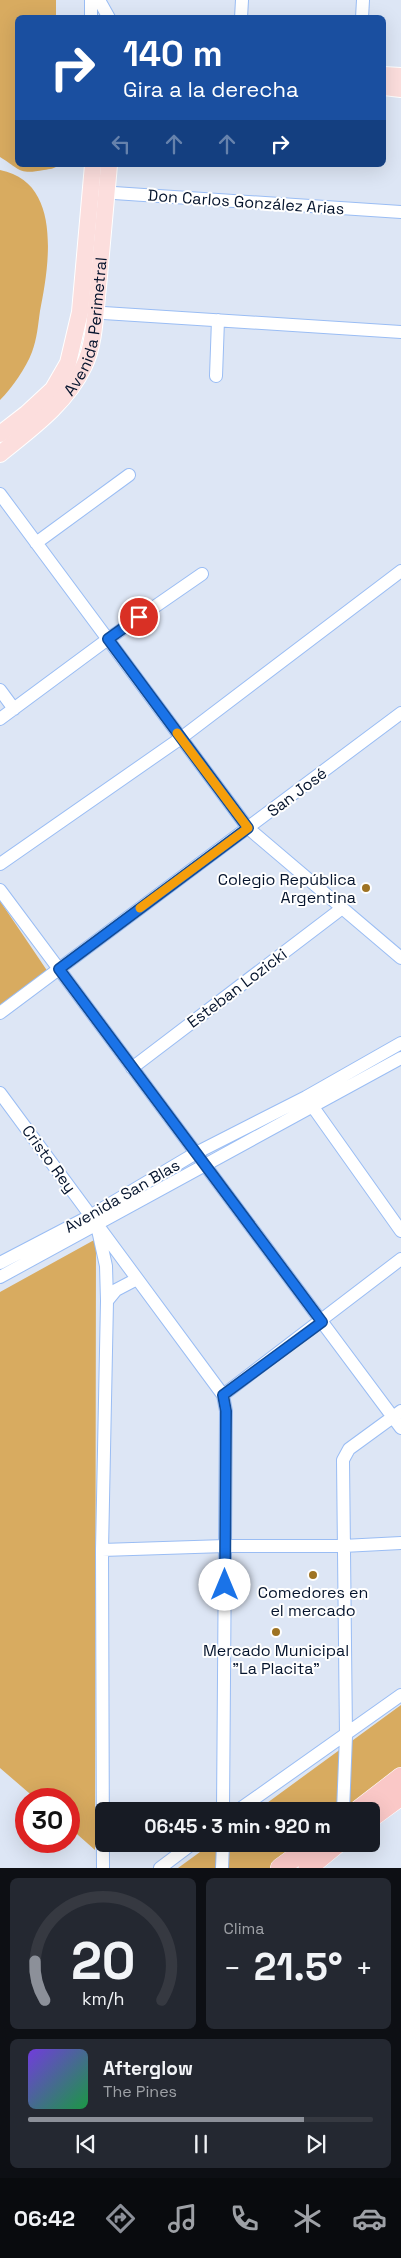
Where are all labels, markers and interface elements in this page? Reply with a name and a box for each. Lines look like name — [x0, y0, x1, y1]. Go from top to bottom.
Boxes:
text: 140 m — [123, 32, 223, 76]
icon: right — [40, 35, 105, 100]
text: Gira a la derecha — [123, 75, 299, 103]
icon: left — [107, 130, 135, 158]
icon: ahead — [160, 130, 188, 158]
icon: ahead — [213, 130, 241, 158]
icon: right — [266, 130, 294, 158]
street label: Don Carlos González Arias — [147, 185, 345, 219]
street label: Avenida Perimetral — [58, 256, 111, 400]
pin — [118, 596, 160, 638]
icon: arrive — [125, 603, 153, 631]
street label: San José — [263, 763, 331, 821]
place label: Colegio República Argentina — [218, 869, 356, 908]
marker: Colegio República Argentina — [360, 882, 372, 894]
street label: Esteban Lozicki — [183, 944, 291, 1032]
street label: Cristo Rey — [17, 1121, 81, 1197]
street label: Avenida San Blas — [61, 1154, 183, 1238]
position arrow — [198, 1558, 250, 1610]
marker: Comedores en el mercado — [307, 1569, 319, 1581]
place label: Comedores en el mercado — [258, 1582, 368, 1621]
marker: Mercado Municipal "La Placita" — [270, 1626, 282, 1638]
place label: Mercado Municipal "La Placita" — [203, 1640, 349, 1679]
speed limit sign: 30 — [15, 1788, 80, 1853]
text: 06:45 · 3 min · 920 m — [144, 1814, 331, 1839]
text: Clima — [224, 1918, 265, 1939]
text: 20 — [70, 1928, 135, 1994]
text: 21.5° — [254, 1943, 343, 1991]
text: − — [224, 1950, 241, 1986]
text: + — [356, 1950, 373, 1986]
text: km/h — [81, 1987, 124, 2010]
text: Afterglow — [103, 2056, 193, 2081]
text: The Pines — [103, 2081, 177, 2102]
icon: previous — [72, 2130, 100, 2158]
icon: pause — [187, 2130, 215, 2158]
icon: next — [302, 2130, 330, 2158]
icon: directions — [103, 2201, 138, 2236]
icon: music — [165, 2201, 200, 2236]
icon: phone — [227, 2201, 262, 2236]
icon: climate — [290, 2201, 325, 2236]
icon: car — [352, 2201, 387, 2236]
text: 06:42 — [14, 2204, 75, 2232]

